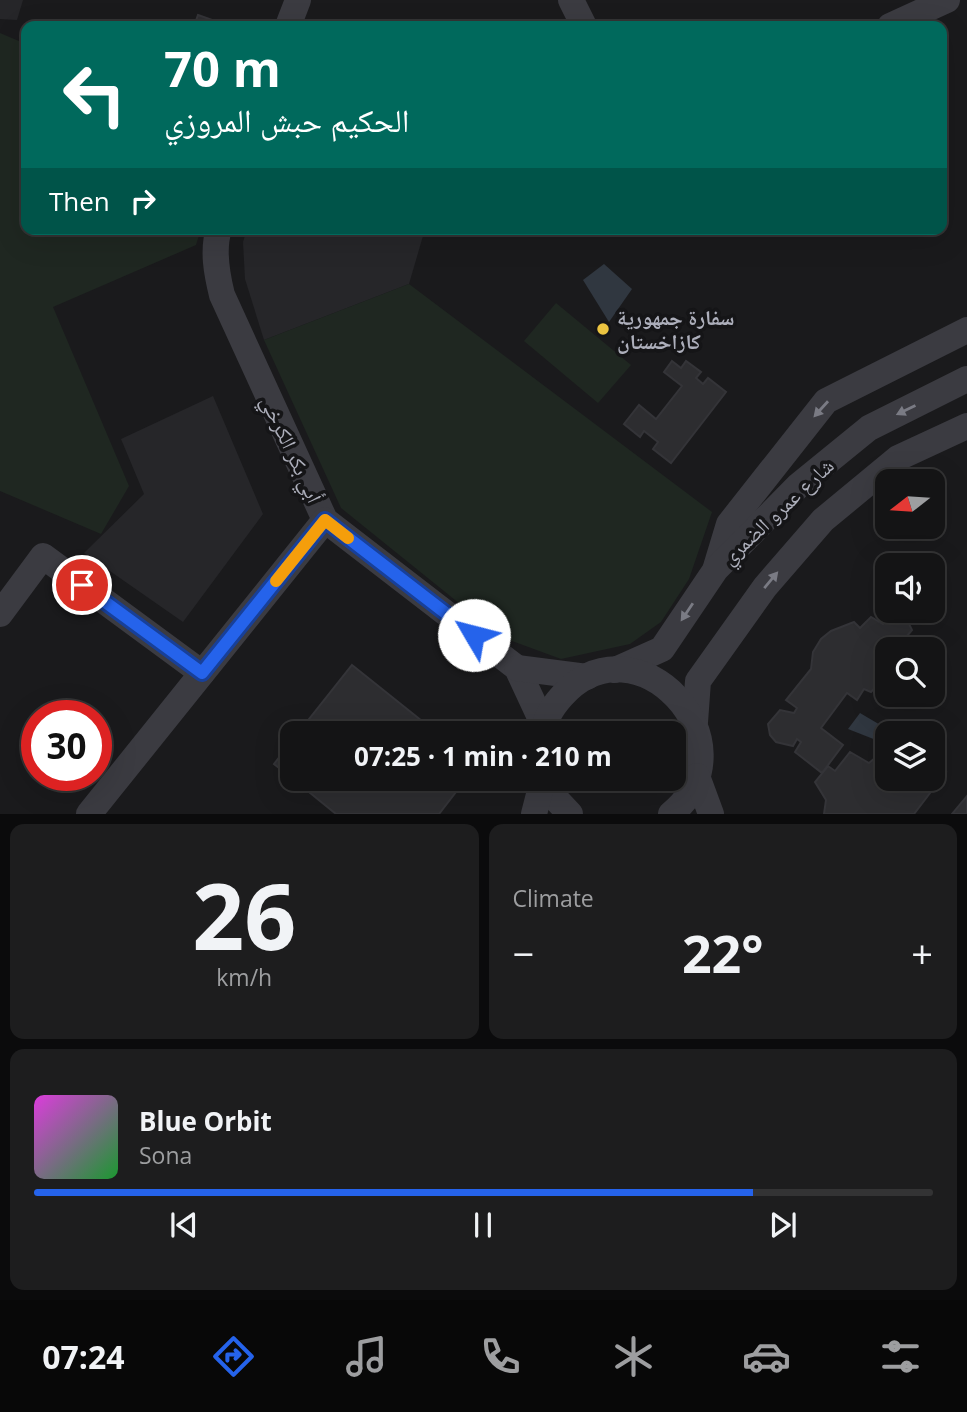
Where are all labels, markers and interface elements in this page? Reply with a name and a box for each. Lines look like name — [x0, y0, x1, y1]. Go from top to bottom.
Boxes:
text: 70 m — [164, 35, 281, 101]
icon: left — [49, 49, 140, 140]
text: الحكيم حبش المروزي — [164, 98, 409, 141]
icon: right — [124, 182, 162, 220]
text: Then — [49, 183, 110, 219]
place label: سفارة جمهورية كازاخستان — [617, 303, 735, 355]
marker: سفارة جمهورية كازاخستان — [595, 321, 611, 337]
street label: أبي بكر الكرخي — [252, 391, 329, 509]
one-way arrow — [813, 400, 830, 417]
one-way arrow — [896, 404, 916, 415]
street label: شارع عمرو الضمري — [715, 452, 842, 573]
north arrow — [875, 469, 945, 539]
map controls — [875, 469, 945, 791]
button: sound — [875, 553, 945, 623]
pin — [52, 555, 112, 615]
icon: arrive — [63, 566, 101, 604]
one-way arrow — [763, 571, 779, 589]
position arrow — [437, 598, 511, 672]
one-way arrow — [680, 603, 694, 621]
button: search — [875, 637, 945, 707]
speed limit sign: 30 — [21, 700, 112, 791]
button: layers — [875, 721, 945, 791]
text: 07:25 · 1 min · 210 m — [354, 738, 612, 774]
text: 26 — [192, 853, 296, 977]
text: Climate — [513, 882, 594, 914]
text: 22° — [682, 917, 764, 988]
text: − — [513, 927, 534, 979]
text: + — [911, 927, 933, 979]
text: km/h — [216, 961, 272, 993]
text: Blue Orbit — [139, 1103, 272, 1139]
text: Sona — [139, 1139, 192, 1171]
icon: previous — [165, 1206, 203, 1244]
icon: pause — [464, 1206, 502, 1244]
icon: next — [764, 1206, 802, 1244]
icon: directions — [209, 1332, 258, 1381]
icon: music — [342, 1332, 391, 1381]
icon: phone — [476, 1332, 525, 1381]
icon: climate — [609, 1332, 658, 1381]
icon: car — [742, 1332, 791, 1381]
icon: filters — [876, 1332, 925, 1381]
text: 07:24 — [42, 1335, 125, 1378]

